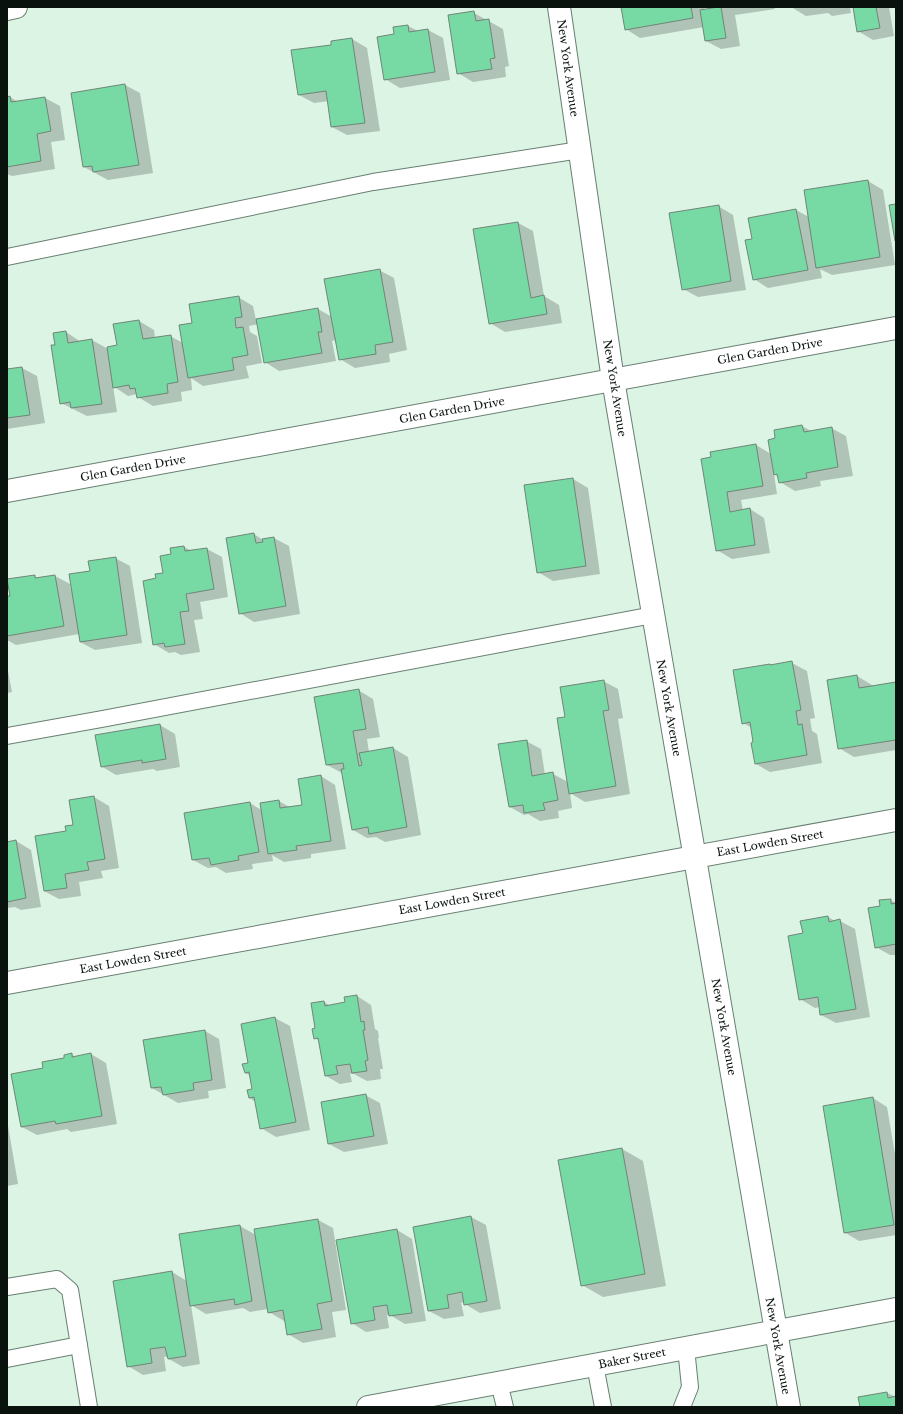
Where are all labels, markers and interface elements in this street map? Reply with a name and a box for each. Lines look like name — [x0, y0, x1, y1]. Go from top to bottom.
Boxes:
street label: New York Avenue — [554, 18, 582, 118]
street label: Glen Garden Drive — [716, 335, 824, 367]
street label: New York Avenue — [600, 338, 630, 438]
street label: Glen Garden Drive — [398, 394, 506, 426]
street label: Glen Garden Drive — [79, 452, 187, 484]
street label: New York Avenue — [654, 658, 684, 758]
street label: East Lowden Street — [716, 827, 825, 859]
street label: East Lowden Street — [398, 885, 507, 917]
street label: East Lowden Street — [79, 944, 188, 976]
street label: New York Avenue — [709, 977, 739, 1077]
street label: New York Avenue — [763, 1296, 793, 1396]
street label: Baker Street — [597, 1344, 668, 1371]

